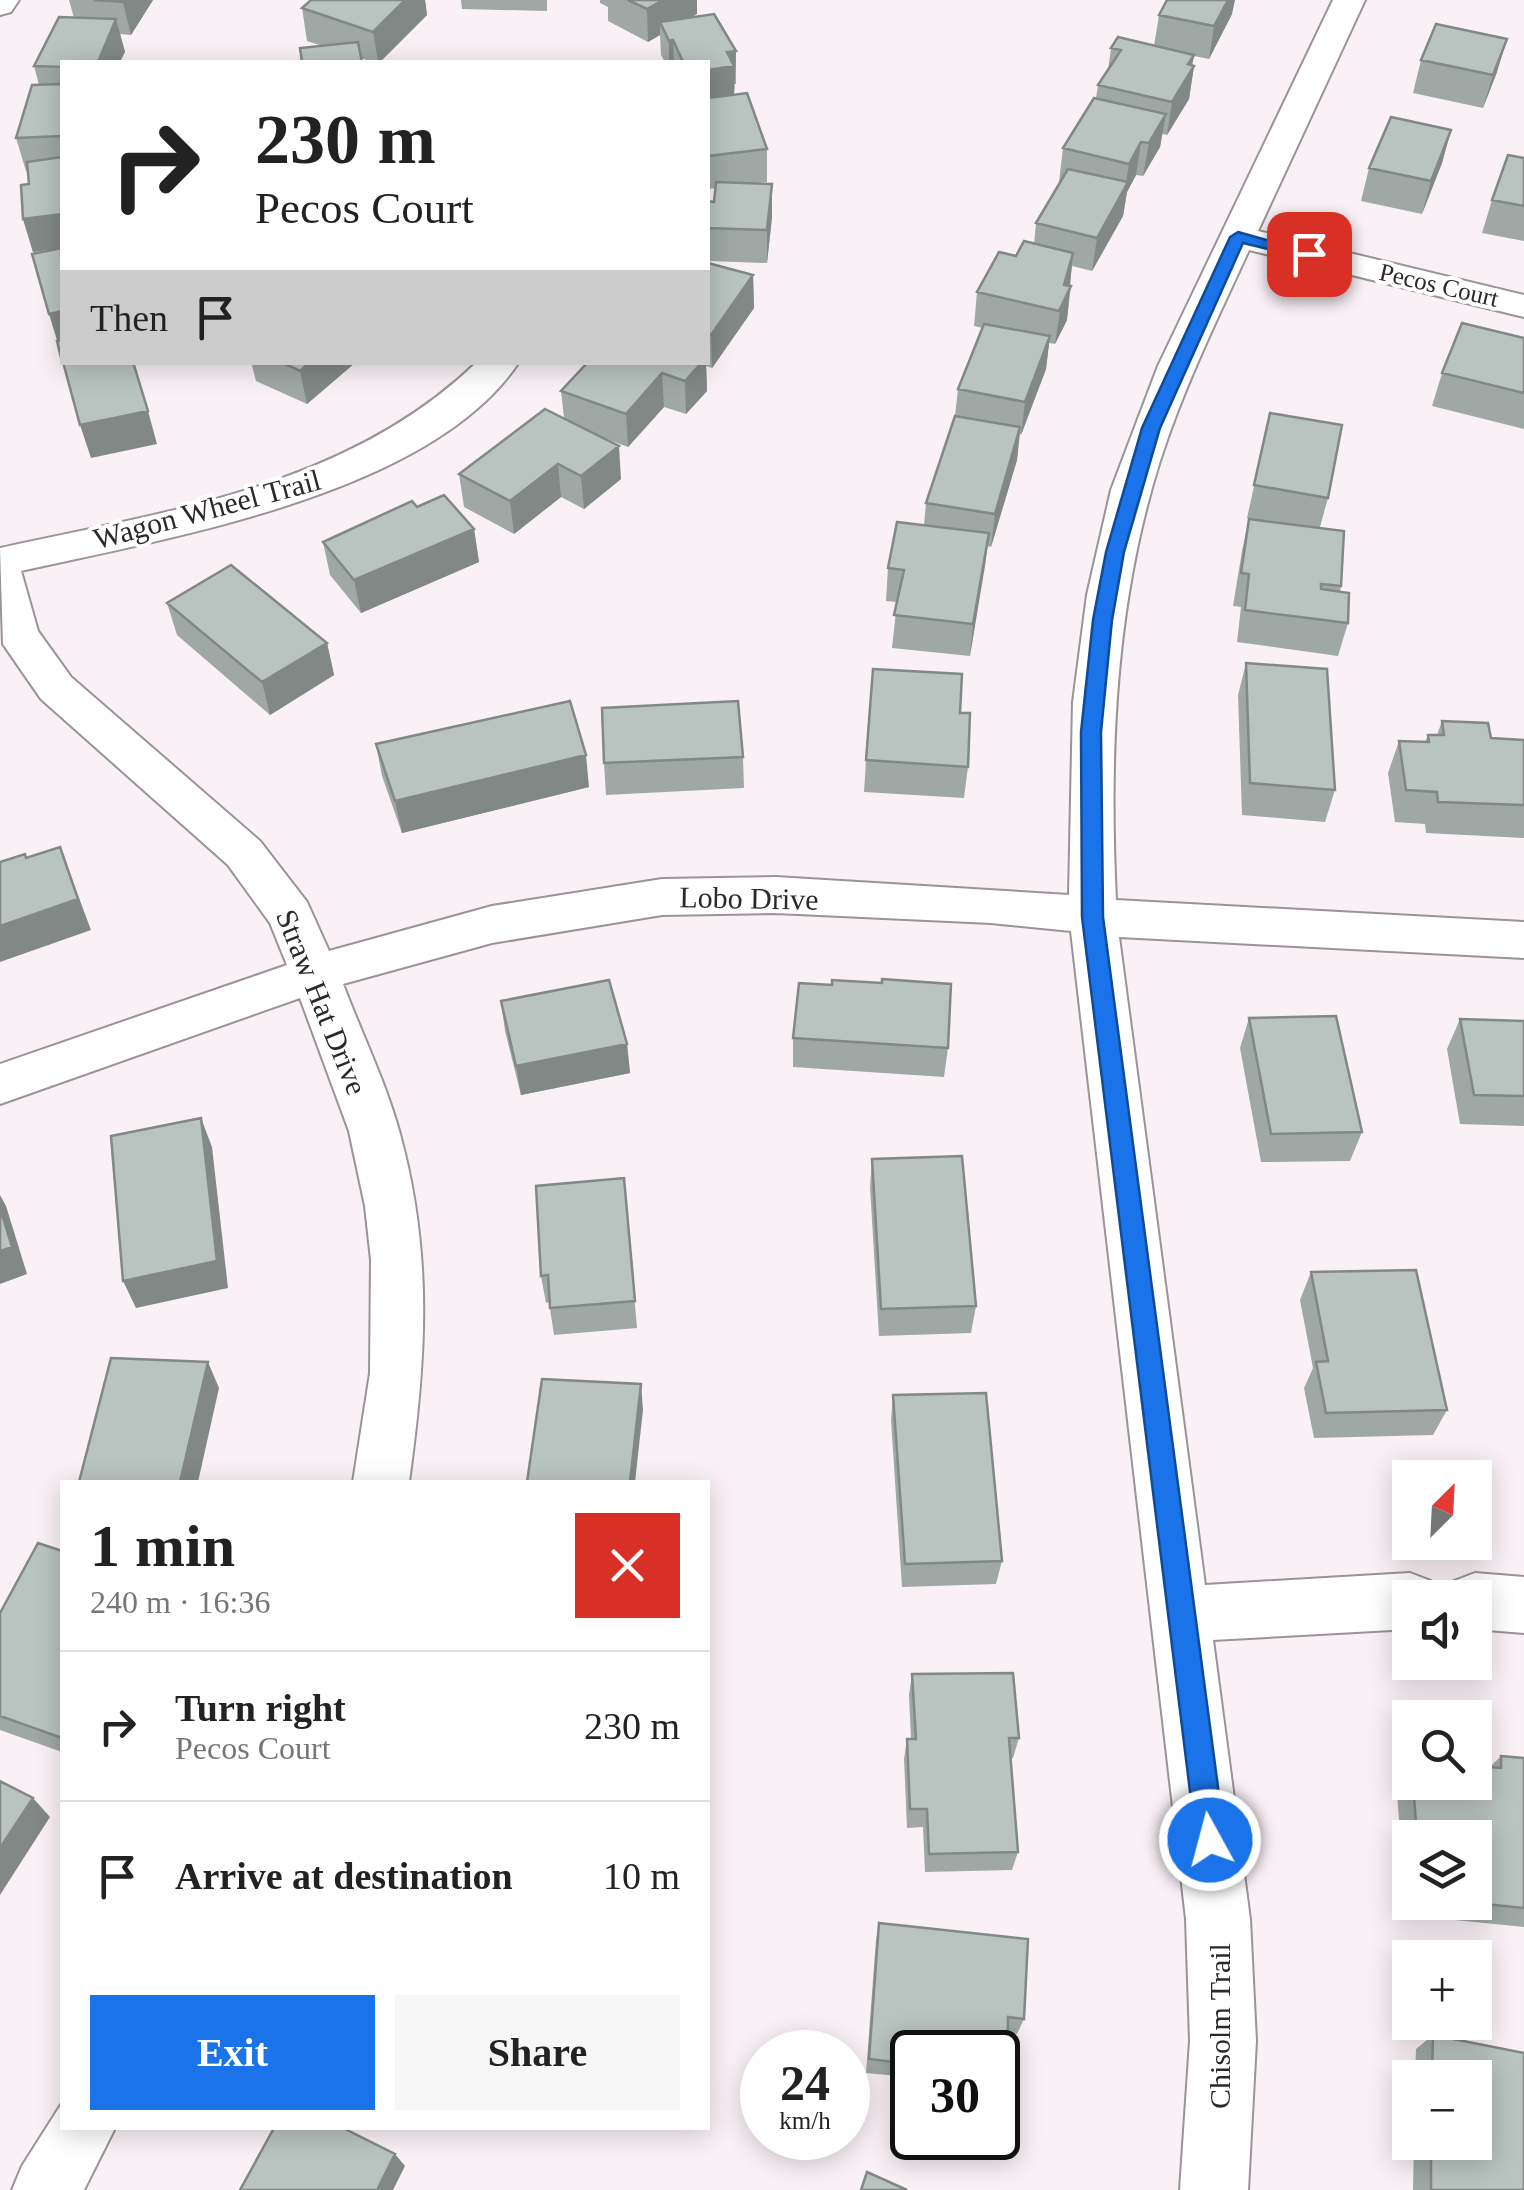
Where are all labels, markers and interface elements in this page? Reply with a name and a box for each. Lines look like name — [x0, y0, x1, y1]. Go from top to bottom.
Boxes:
icon: right — [90, 100, 220, 230]
text: 230 m — [255, 101, 436, 178]
text: Pecos Court — [255, 183, 474, 233]
pin — [1267, 212, 1352, 297]
icon: arrive — [1282, 227, 1337, 282]
street label: Pecos Court — [1377, 258, 1501, 312]
icon: arrive — [188, 290, 243, 345]
text: Then — [90, 297, 168, 339]
street label: Wagon Wheel Trail — [90, 463, 324, 555]
street label: Lobo Drive — [679, 880, 819, 916]
street label: Straw Hat Drive — [270, 905, 374, 1099]
north arrow — [1392, 1460, 1492, 1560]
map controls — [1392, 1460, 1492, 2160]
text: 1 min — [90, 1513, 235, 1579]
button: close — [575, 1513, 680, 1618]
button: sound — [1392, 1580, 1492, 1680]
text: 240 m · 16:36 — [90, 1584, 270, 1620]
text: Turn right — [175, 1687, 346, 1729]
icon: right — [90, 1699, 145, 1754]
button: search — [1392, 1700, 1492, 1800]
text: 230 m — [584, 1705, 680, 1747]
text: Pecos Court — [175, 1730, 331, 1766]
position arrow — [1158, 1788, 1262, 1892]
button: layers — [1392, 1820, 1492, 1920]
icon: arrive — [90, 1849, 145, 1904]
text: Arrive at destination — [175, 1855, 513, 1897]
text: 10 m — [603, 1855, 680, 1897]
button: + — [1392, 1940, 1492, 2040]
street label: Chisolm Trail — [1203, 1943, 1236, 2109]
button: Exit — [90, 1995, 375, 2110]
button: Share — [395, 1995, 680, 2110]
speed limit sign: 30 — [890, 2030, 1020, 2160]
text: 24 — [780, 2055, 830, 2111]
button: − — [1392, 2060, 1492, 2160]
text: km/h — [779, 2107, 831, 2134]

